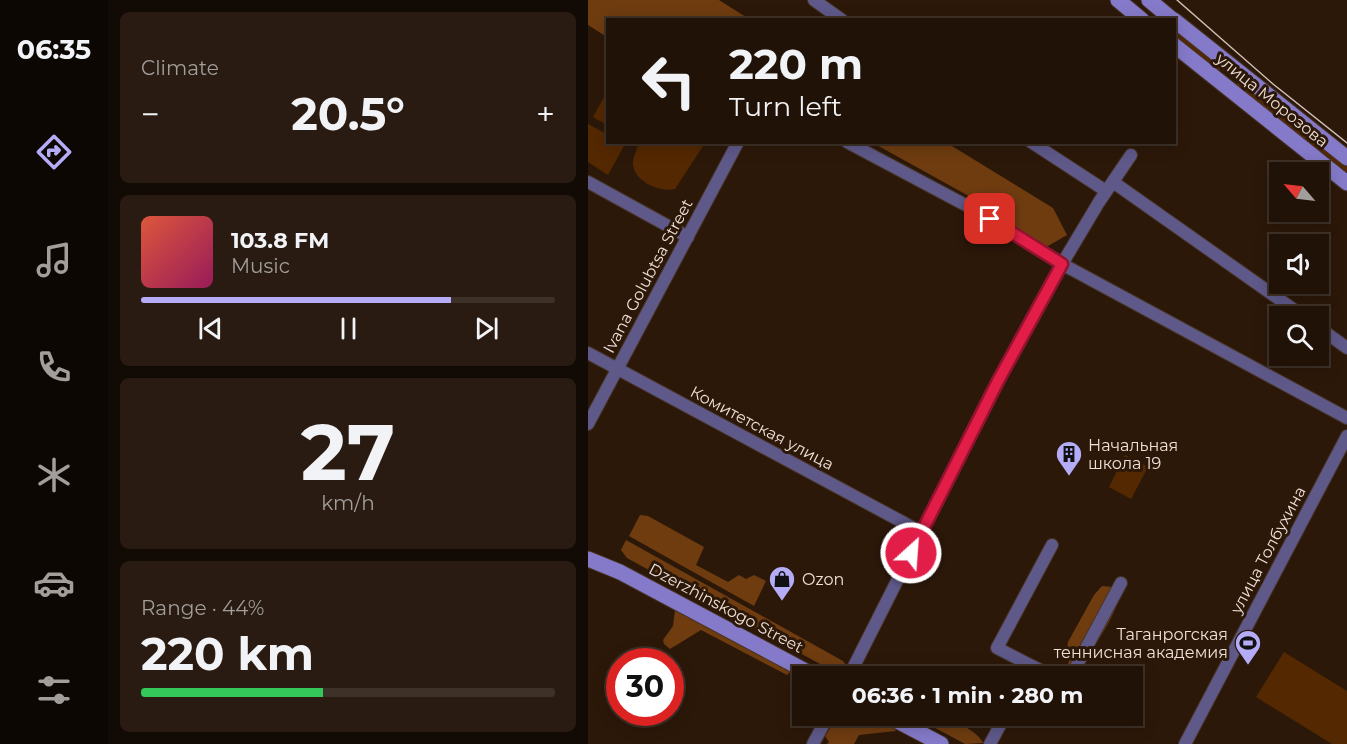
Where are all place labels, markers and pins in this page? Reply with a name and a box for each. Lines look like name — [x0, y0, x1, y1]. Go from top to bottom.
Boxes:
pin — [964, 193, 1015, 244]
place label: Начальная школа 19 — [1088, 436, 1178, 473]
building icon: Начальная школа 19 — [1054, 439, 1084, 477]
shop icon: Ozon — [767, 564, 797, 602]
place label: Ozon — [802, 570, 844, 589]
place label: Таганрогская теннисная академия — [1054, 625, 1228, 662]
sports icon: Таганрогская теннисная академия — [1233, 628, 1263, 666]

